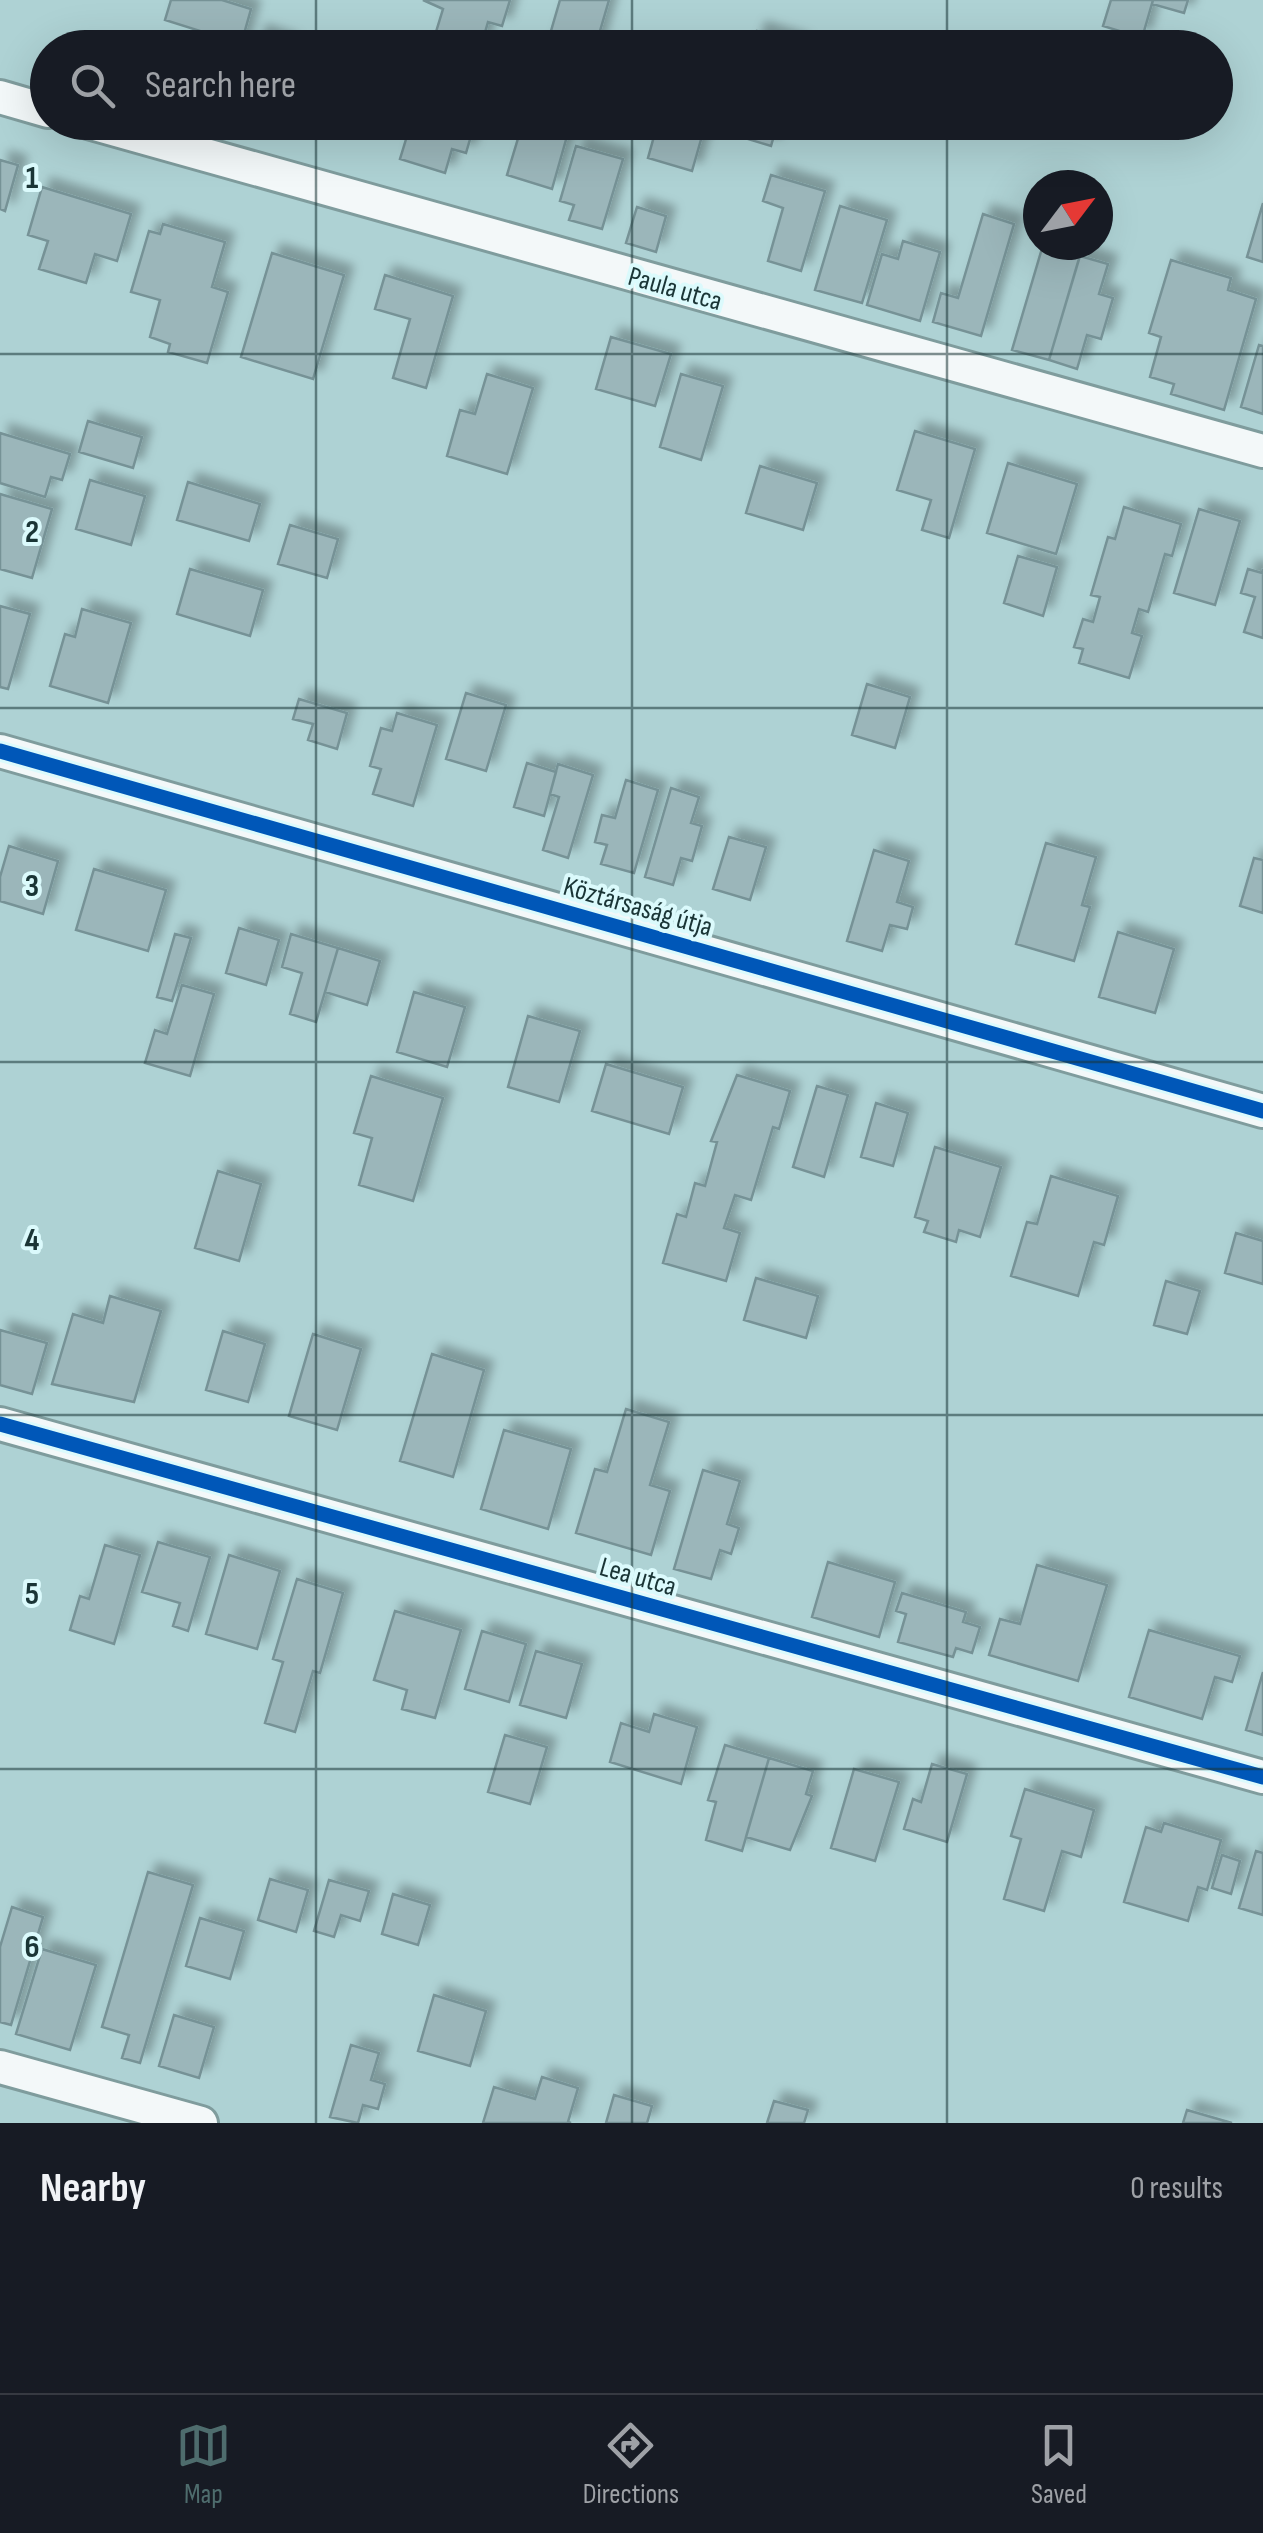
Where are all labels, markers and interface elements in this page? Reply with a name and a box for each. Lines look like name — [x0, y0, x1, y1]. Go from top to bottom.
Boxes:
search box — [30, 30, 1233, 140]
icon: search — [65, 58, 120, 113]
text: Search here — [145, 63, 296, 108]
text: 1 — [26, 159, 39, 198]
north arrow — [1023, 170, 1113, 260]
street label: Paula utca — [624, 260, 726, 318]
text: 2 — [25, 513, 39, 552]
text: 3 — [25, 867, 39, 906]
street label: Köztársaság útja — [560, 870, 716, 944]
text: 4 — [25, 1221, 40, 1260]
street label: Lea utca — [596, 1550, 680, 1604]
text: 5 — [25, 1575, 39, 1614]
text: 6 — [24, 1928, 40, 1967]
text: Nearby — [40, 2163, 146, 2214]
text: 0 results — [1130, 2169, 1223, 2208]
tab: Map — [176, 2418, 231, 2511]
tab: Directions — [583, 2418, 679, 2511]
tab: Saved — [1031, 2418, 1087, 2511]

